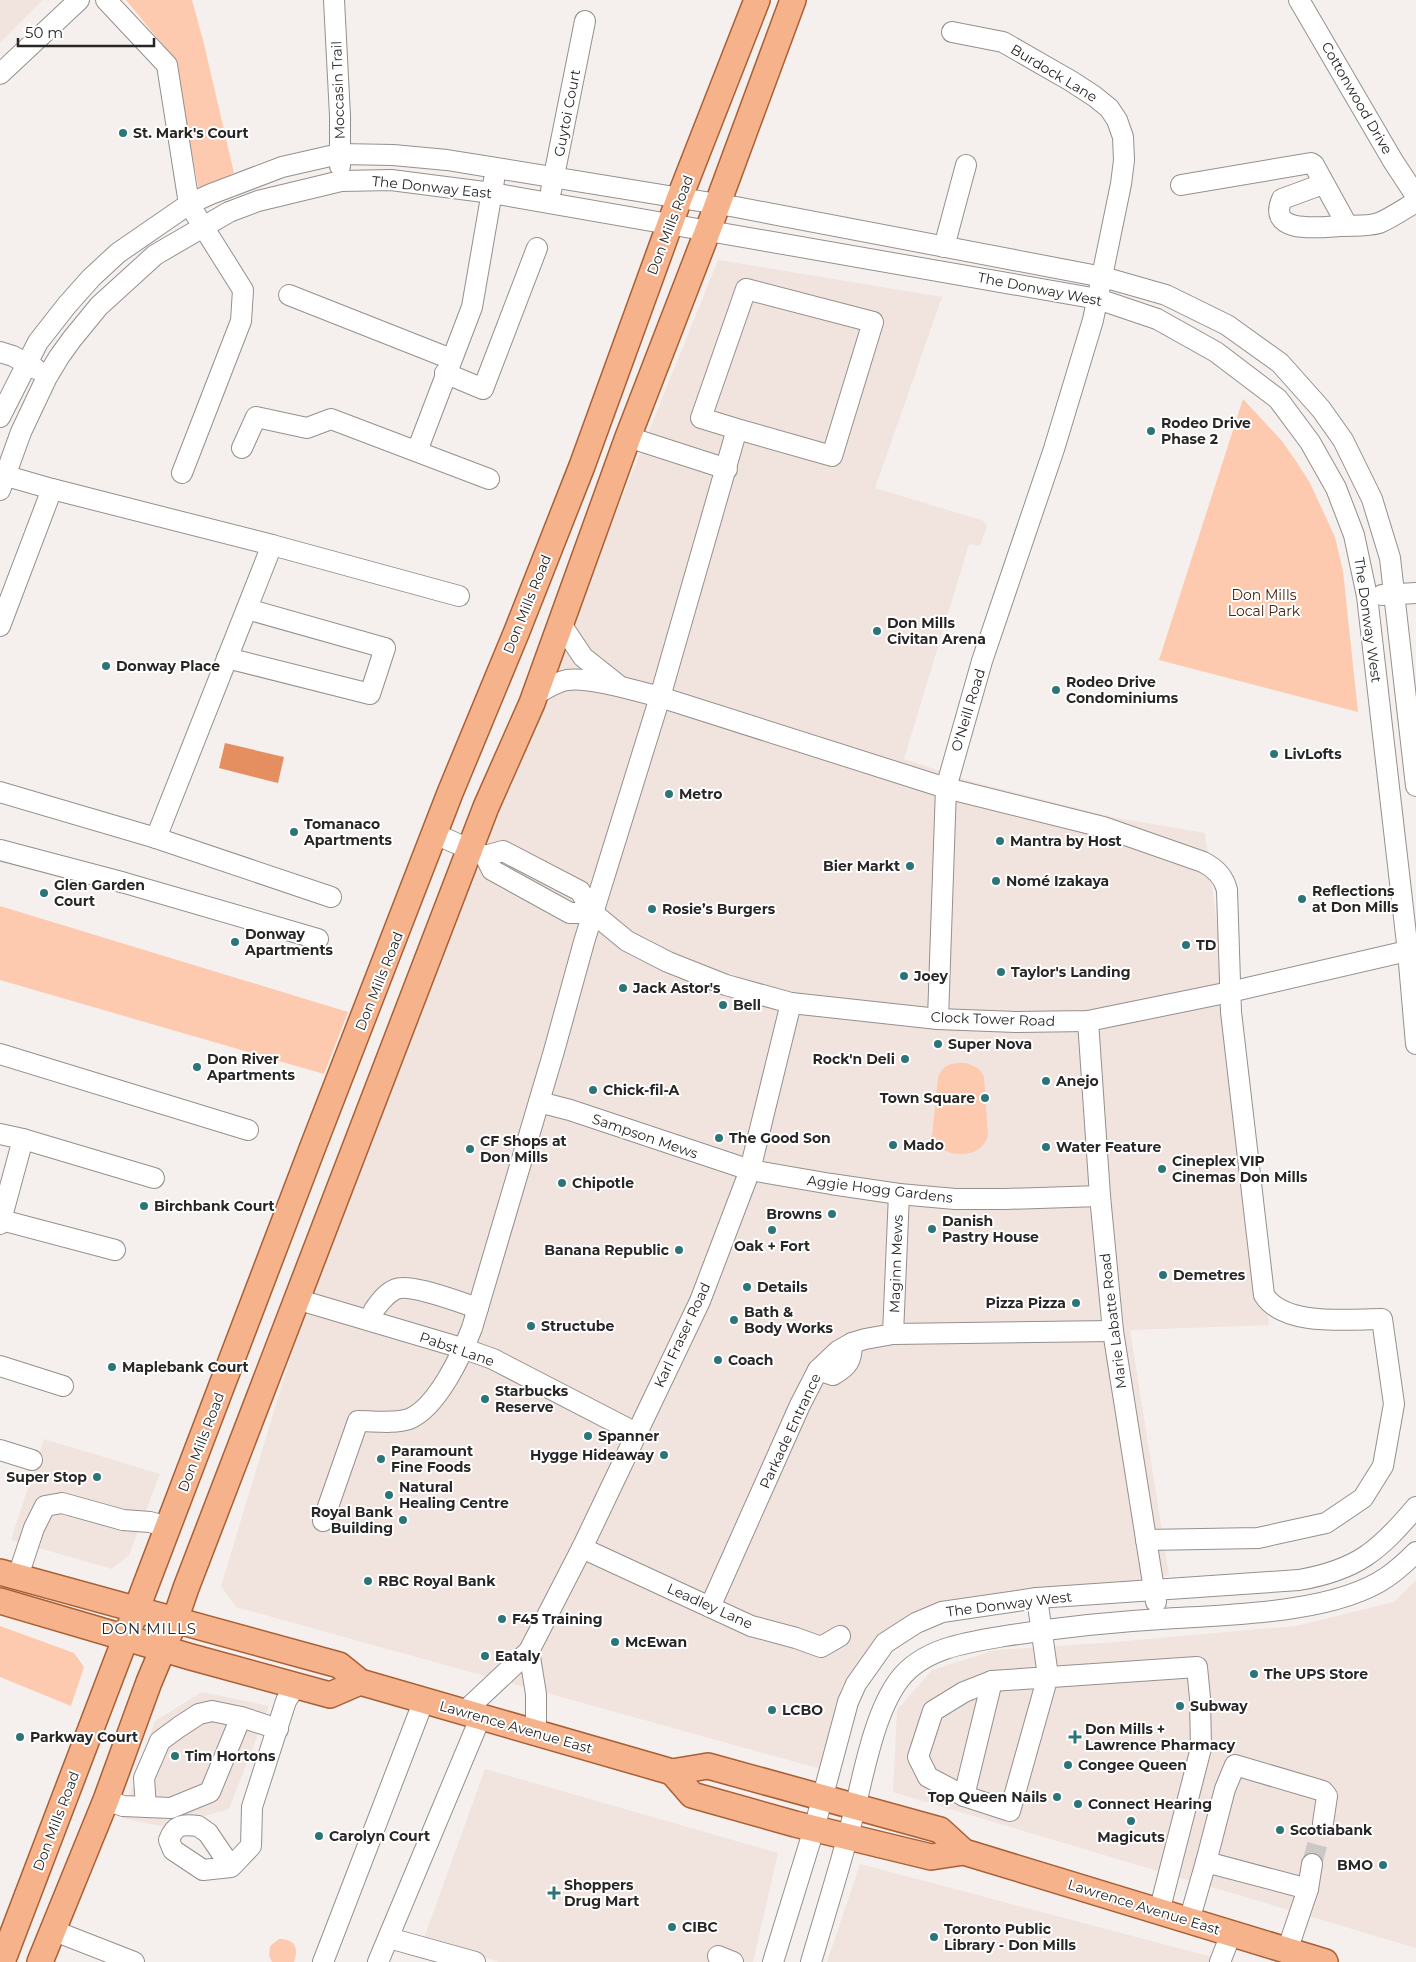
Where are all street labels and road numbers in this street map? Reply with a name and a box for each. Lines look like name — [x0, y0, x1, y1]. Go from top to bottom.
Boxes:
street label: Cottonwood Drive — [1317, 39, 1397, 157]
street label: Moccasin Trail — [327, 40, 349, 140]
street label: Burdock Lane — [1007, 40, 1101, 106]
street label: Guytoi Court — [550, 67, 584, 158]
street label: The Donway East — [371, 172, 493, 202]
street label: Don Mills Road — [643, 173, 697, 277]
street label: The Donway West — [976, 268, 1104, 310]
street label: Don Mills Road — [499, 552, 555, 656]
street label: The Donway West — [1350, 556, 1386, 684]
street label: O'Neill Road — [947, 666, 989, 754]
street label: Don Mills Road — [351, 929, 407, 1033]
street label: Clock Tower Road — [930, 1008, 1056, 1030]
street label: Sampson Mews — [590, 1109, 700, 1163]
street label: Aggie Hogg Gardens — [806, 1171, 954, 1207]
street label: Maginn Mews — [885, 1214, 907, 1313]
street label: Marie Labatte Road — [1096, 1252, 1130, 1390]
street label: Karl Fraser Road — [650, 1279, 714, 1391]
street label: Pabst Lane — [417, 1328, 497, 1370]
street label: Parkade Entrance — [755, 1370, 825, 1492]
street label: Don Mills Road — [174, 1390, 228, 1494]
street label: Leadley Lane — [664, 1579, 756, 1633]
street label: The Donway West — [945, 1587, 1073, 1621]
street label: Lawrence Avenue East — [437, 1697, 595, 1758]
street label: Don Mills Road — [29, 1769, 83, 1873]
street label: Lawrence Avenue East — [1066, 1875, 1223, 1939]

